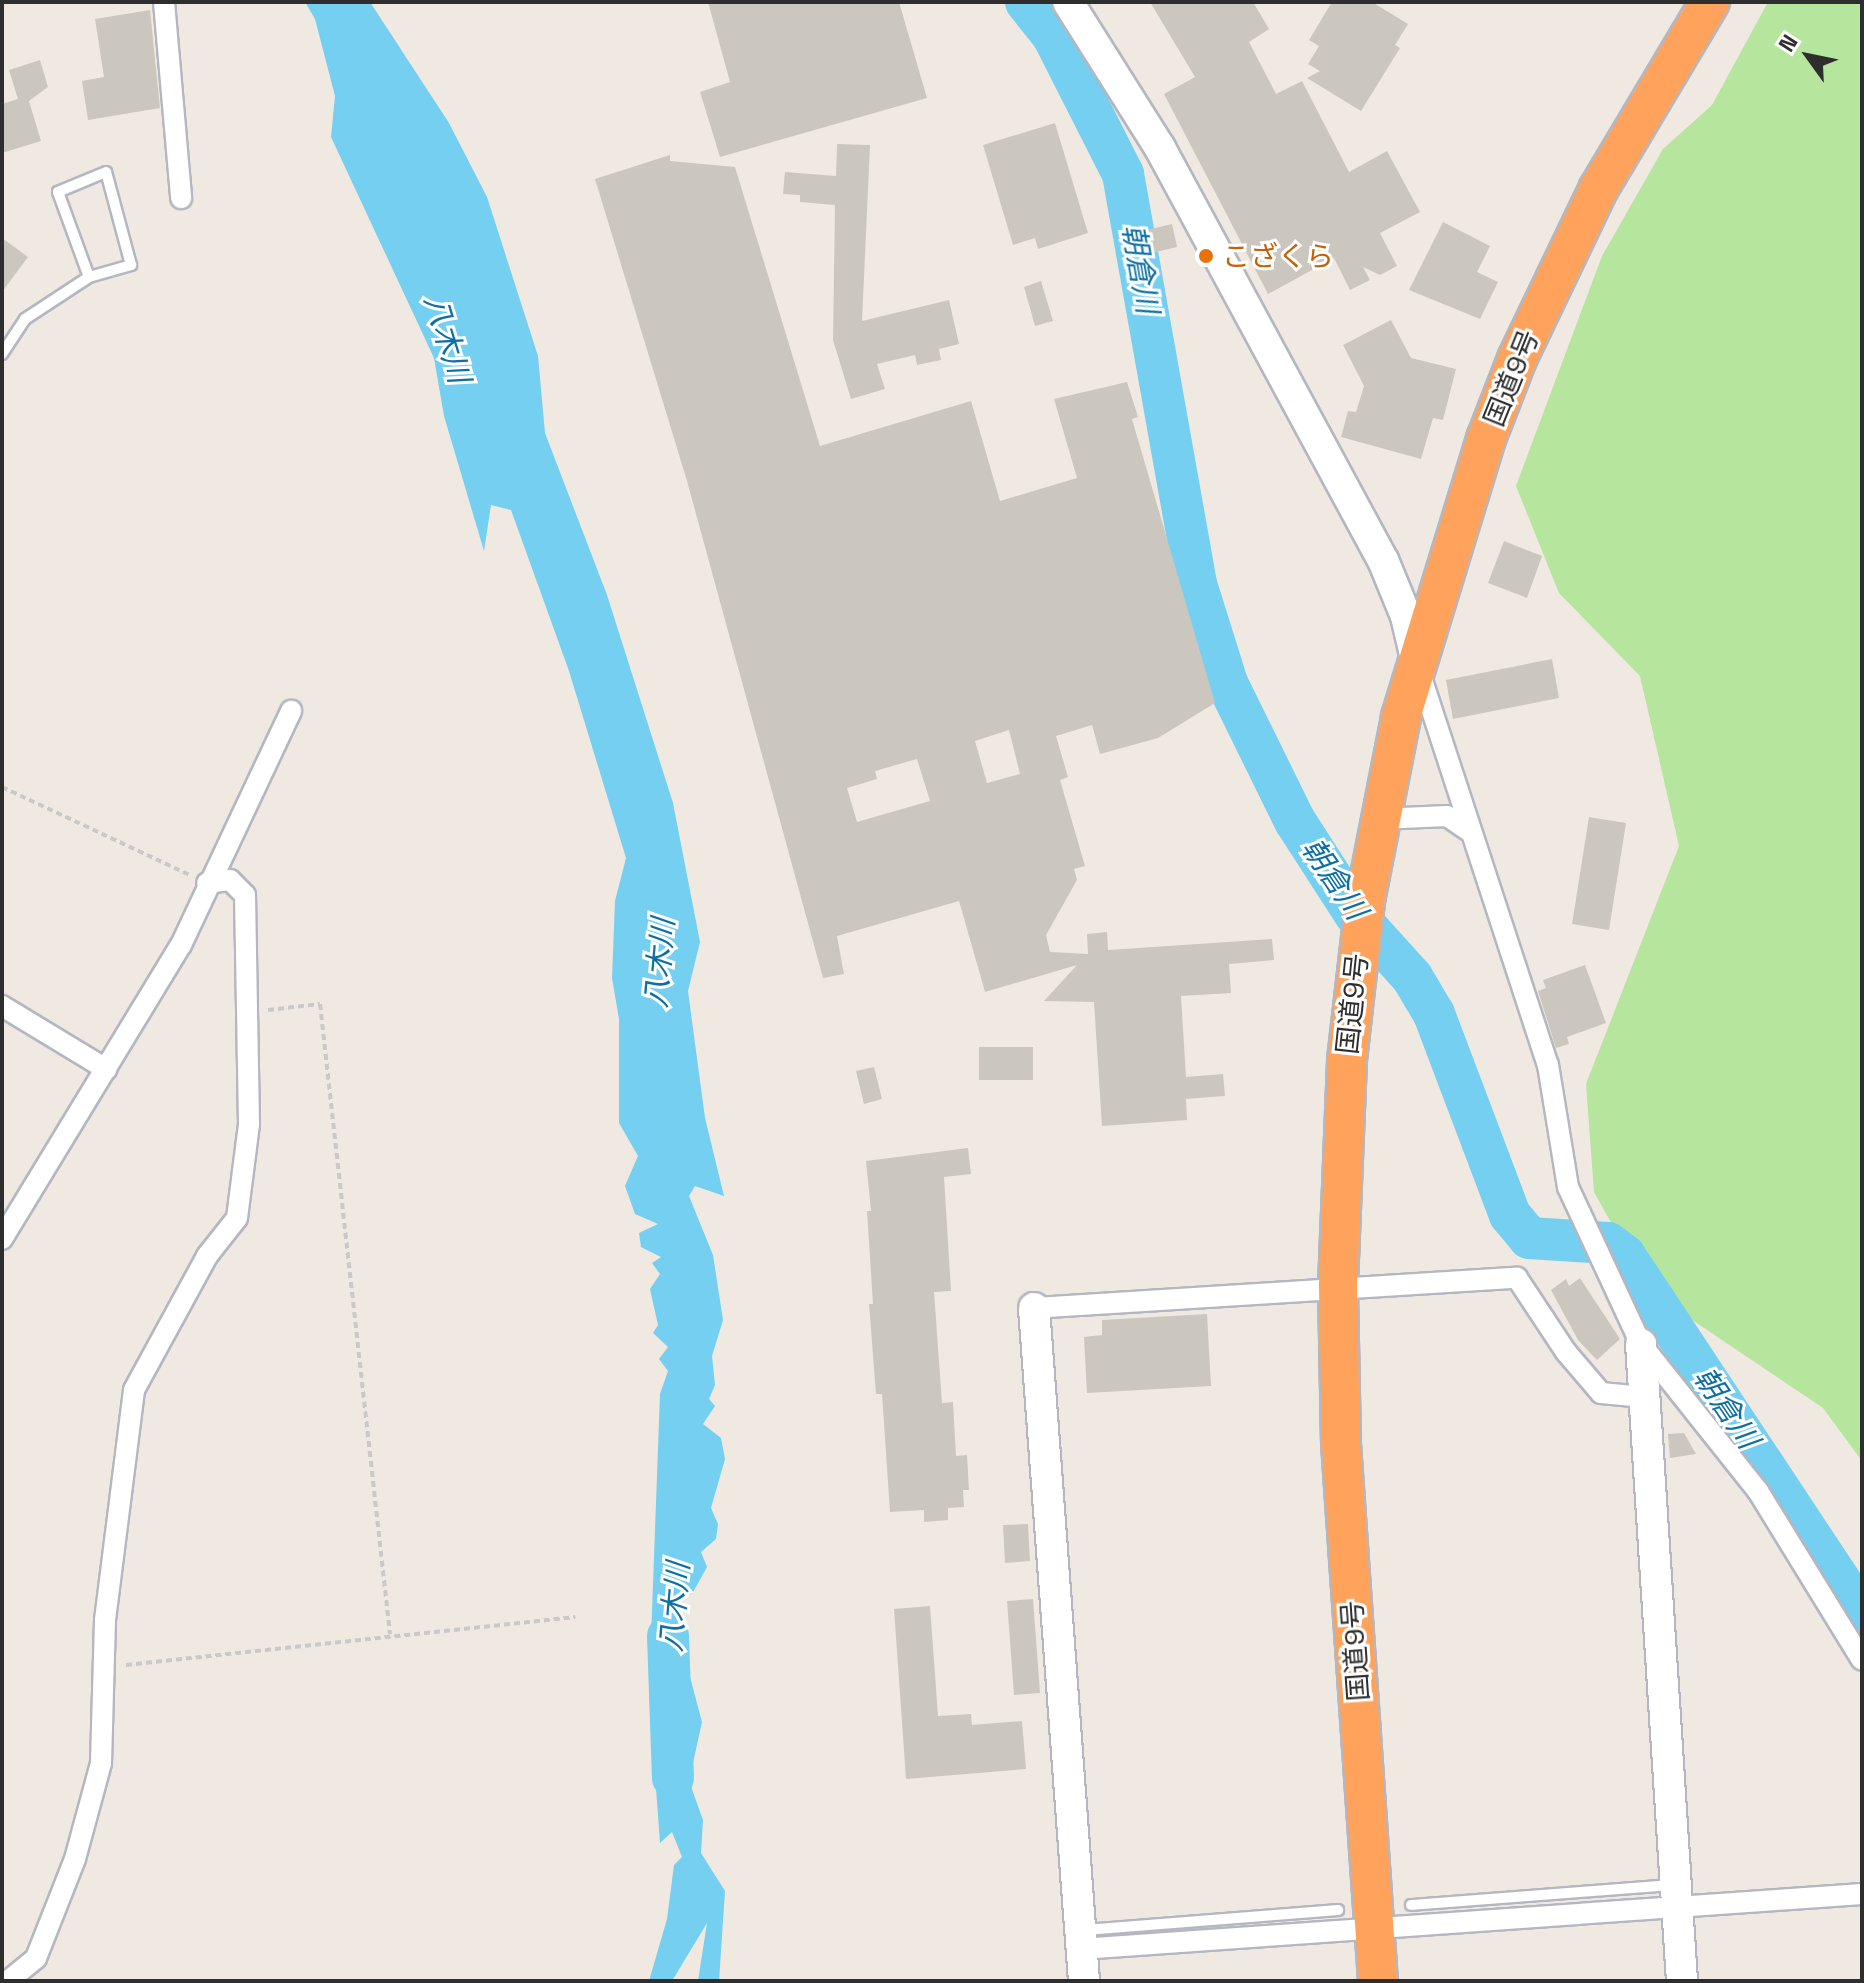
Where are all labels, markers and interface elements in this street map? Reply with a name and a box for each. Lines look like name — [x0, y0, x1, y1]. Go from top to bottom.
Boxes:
north arrow — [1768, 16, 1848, 96]
text: N — [1772, 29, 1804, 57]
water label: 朝倉川 — [1114, 222, 1166, 316]
place label: こざくら — [1222, 239, 1334, 273]
marker: こざくら — [1197, 247, 1215, 265]
water label: 八木川 — [417, 291, 477, 387]
street label: 国道9号 — [1476, 325, 1546, 431]
water label: 朝倉川 — [1294, 832, 1374, 926]
water label: 八木川 — [638, 917, 682, 1009]
street label: 国道9号 — [1330, 952, 1374, 1056]
water label: 朝倉川 — [1686, 1361, 1766, 1455]
water label: 八木川 — [653, 1561, 697, 1653]
street label: 国道9号 — [1335, 1599, 1375, 1703]

